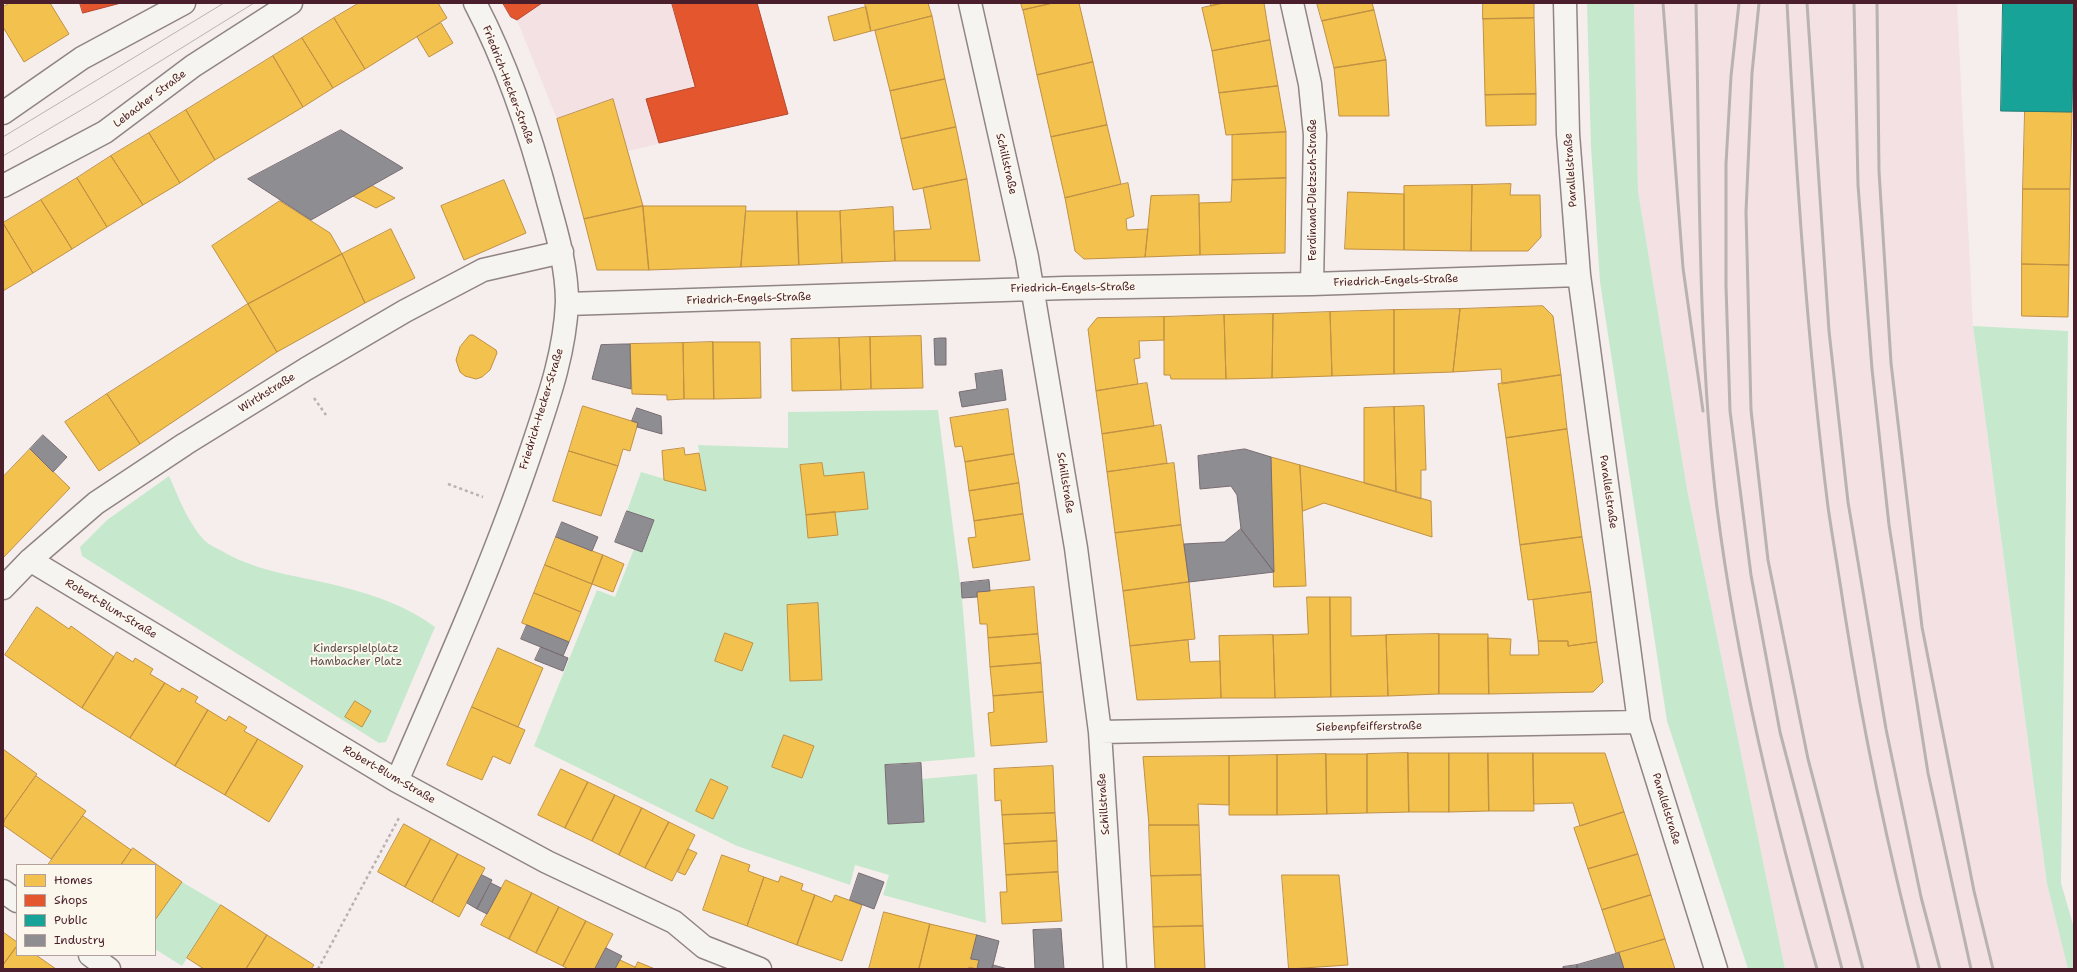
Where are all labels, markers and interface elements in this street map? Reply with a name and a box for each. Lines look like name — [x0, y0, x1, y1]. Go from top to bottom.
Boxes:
street label: Friedrich-Hecker-Straße — [479, 24, 537, 146]
street label: Lebacher Straße — [111, 67, 189, 131]
street label: Ferdinand-Dietzsch-Straße — [1306, 119, 1320, 261]
street label: Schillstraße — [993, 132, 1019, 196]
street label: Parallelstraße — [1562, 132, 1580, 208]
street label: Friedrich-Engels-Straße — [1333, 272, 1459, 290]
street label: Friedrich-Engels-Straße — [1010, 280, 1136, 296]
street label: Friedrich-Engels-Straße — [686, 290, 812, 308]
street label: Friedrich-Hecker-Straße — [517, 347, 567, 471]
street label: Wirthstraße — [236, 370, 298, 416]
street label: Schillstraße — [1054, 451, 1076, 515]
street label: Parallelstraße — [1596, 454, 1620, 530]
street label: Robert-Blum-Straße — [63, 576, 159, 642]
park label: Kinderspielplatz Hambacher Platz — [310, 642, 402, 668]
street label: Siebenpfeifferstraße — [1316, 719, 1422, 735]
street label: Robert-Blum-Straße — [340, 743, 438, 807]
street label: Schillstraße — [1095, 772, 1113, 836]
street label: Parallelstraße — [1649, 772, 1683, 846]
legend — [16, 864, 156, 956]
text: Homes — [54, 872, 93, 888]
text: Shops — [54, 892, 88, 908]
text: Public — [54, 912, 88, 928]
text: Industry — [54, 932, 105, 948]

